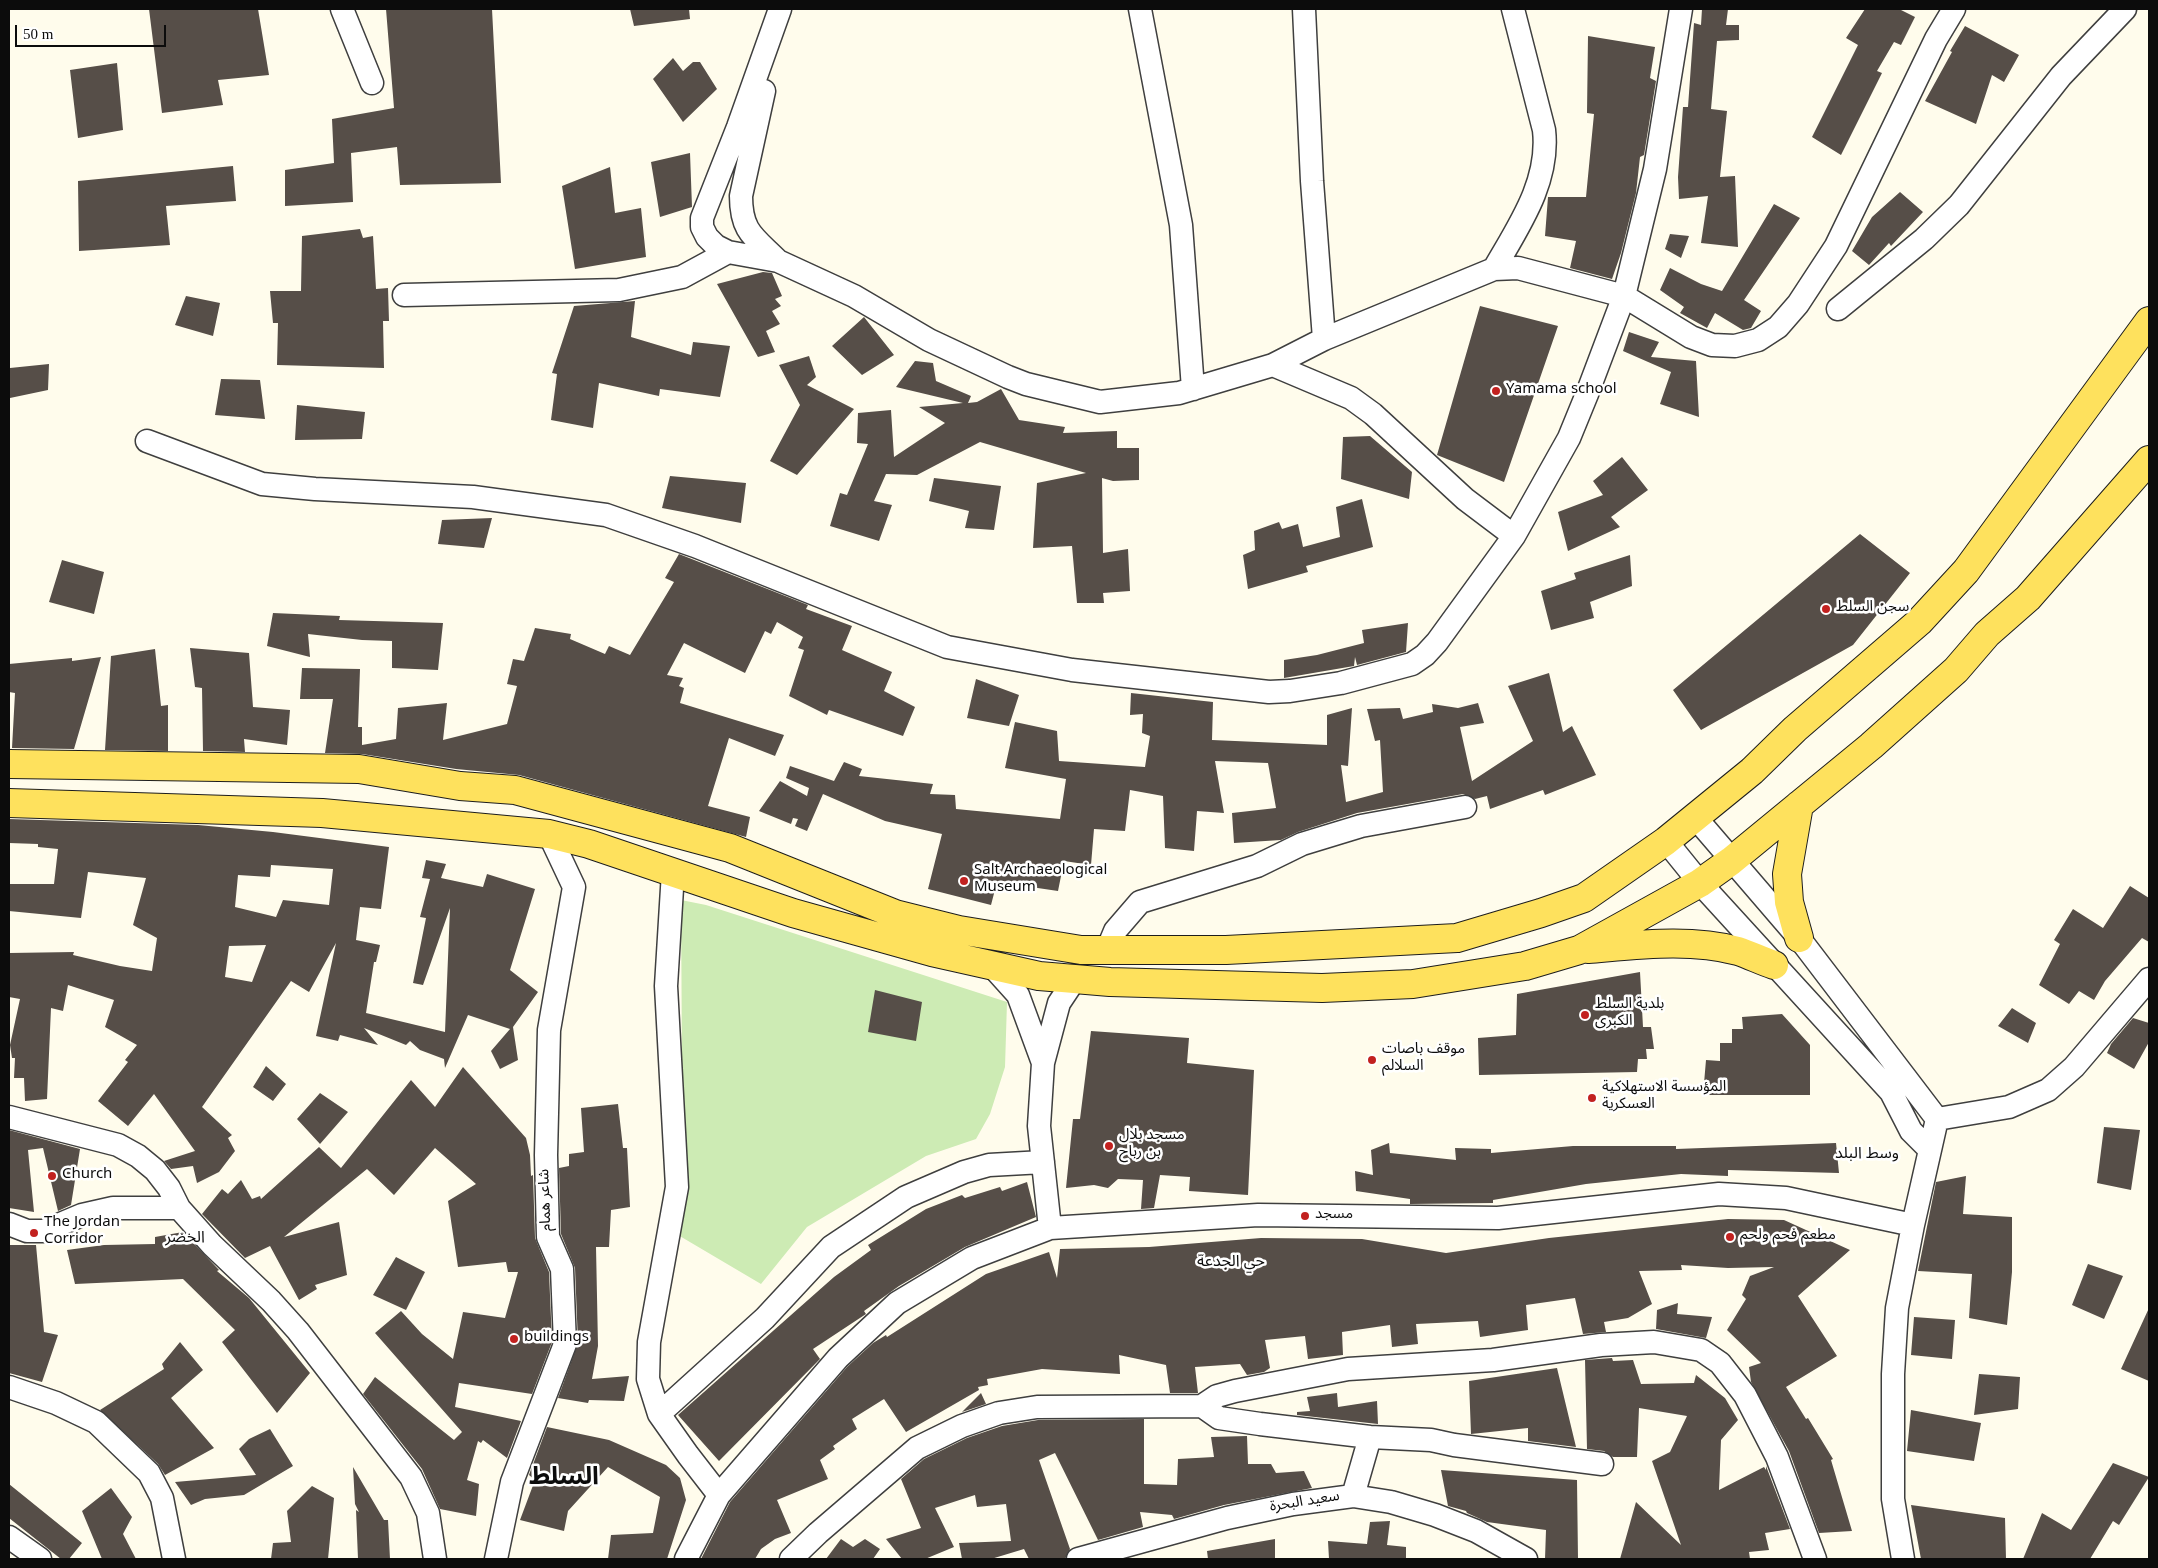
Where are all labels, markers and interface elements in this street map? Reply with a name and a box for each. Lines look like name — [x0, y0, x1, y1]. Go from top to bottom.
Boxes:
scale bar — [18, 15, 169, 47]
text: 50 m — [23, 26, 53, 42]
place label: Yamama school — [1506, 382, 1617, 400]
marker: Yamama school — [1490, 385, 1502, 397]
place label: سجن السلط — [1836, 600, 1909, 618]
marker: سجن السلط — [1820, 603, 1832, 615]
place label: Salt Archaeological Museum — [974, 863, 1107, 898]
marker: Salt Archaeological Museum — [958, 875, 970, 887]
place label: بلدية السلط الكبرى — [1595, 997, 1664, 1032]
marker: بلدية السلط الكبرى — [1579, 1009, 1591, 1021]
place label: موقف باصات السلالم — [1382, 1042, 1465, 1077]
marker: موقف باصات السلالم — [1366, 1054, 1378, 1066]
place label: المؤسسة الاستهلاكية العسكرية — [1602, 1080, 1726, 1115]
marker: المؤسسة الاستهلاكية العسكرية — [1586, 1092, 1598, 1104]
place label: مسجد بلال بن رباح — [1119, 1128, 1185, 1163]
marker: مسجد بلال بن رباح — [1103, 1140, 1115, 1152]
district label: وسط البلد — [1835, 1146, 1899, 1166]
place label: Church — [62, 1167, 112, 1185]
street label: شاعر همام — [537, 1168, 557, 1232]
marker: Church — [46, 1170, 58, 1182]
place label: مسجد — [1315, 1207, 1353, 1225]
marker: مسجد — [1299, 1210, 1311, 1222]
place label: The Jordan Corridor — [44, 1215, 120, 1250]
marker: The Jordan Corridor — [28, 1227, 40, 1239]
place label: مطعم فحم ولحم — [1740, 1228, 1836, 1246]
district label: الخضر — [165, 1230, 205, 1250]
marker: مطعم فحم ولحم — [1724, 1231, 1736, 1243]
district label: حي الجدعة — [1197, 1254, 1265, 1274]
place label: buildings — [524, 1330, 589, 1348]
marker: buildings — [508, 1333, 520, 1345]
district label: السلط — [529, 1465, 599, 1495]
street label: سعيد البحرة — [1269, 1489, 1341, 1517]

